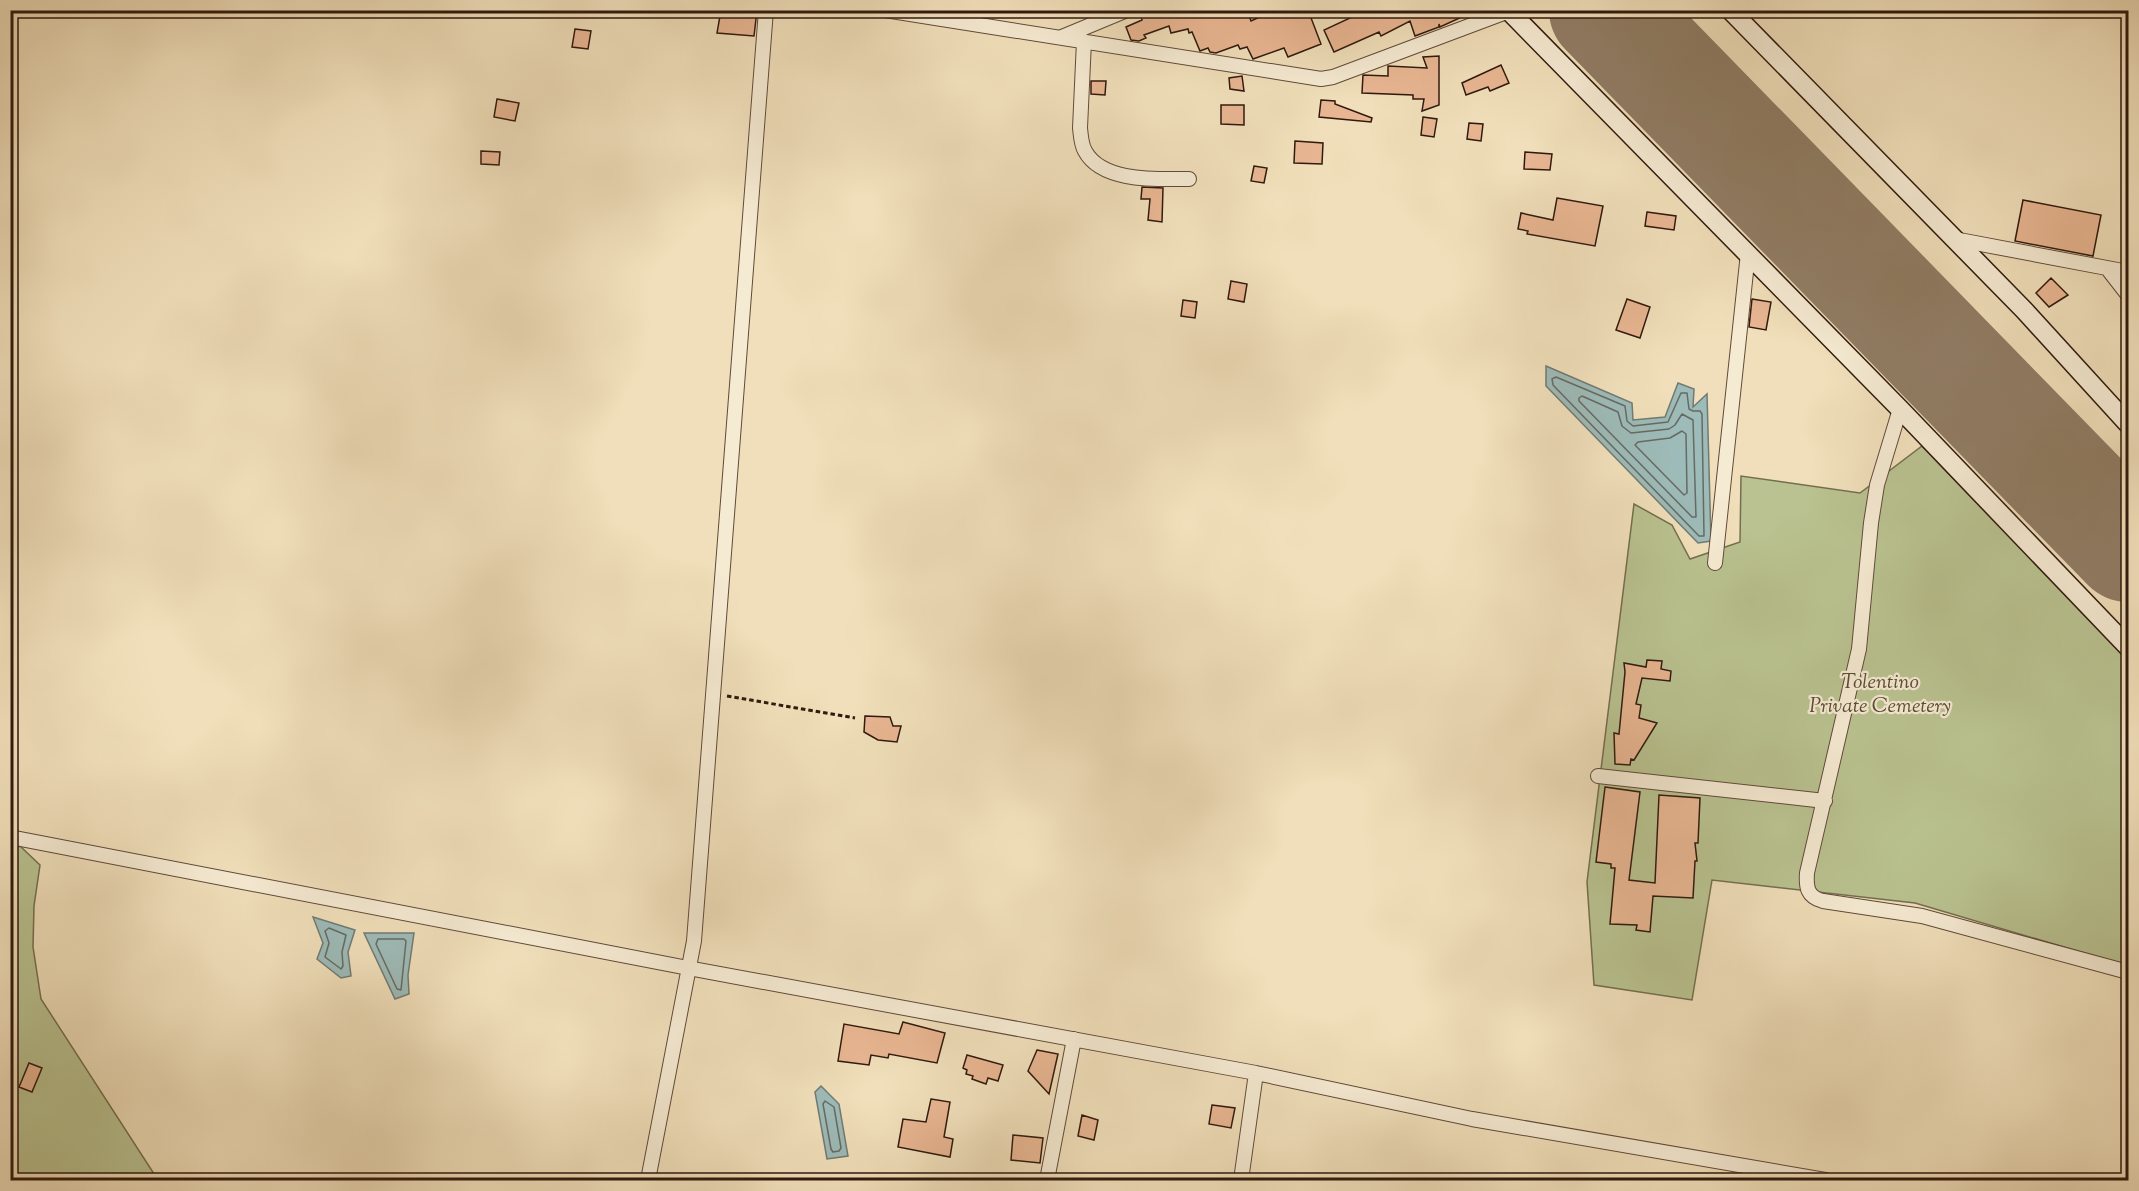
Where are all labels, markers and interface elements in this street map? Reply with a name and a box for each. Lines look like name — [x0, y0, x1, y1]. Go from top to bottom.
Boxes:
park label: Tolentino Private Cemetery — [1809, 668, 1951, 722]

